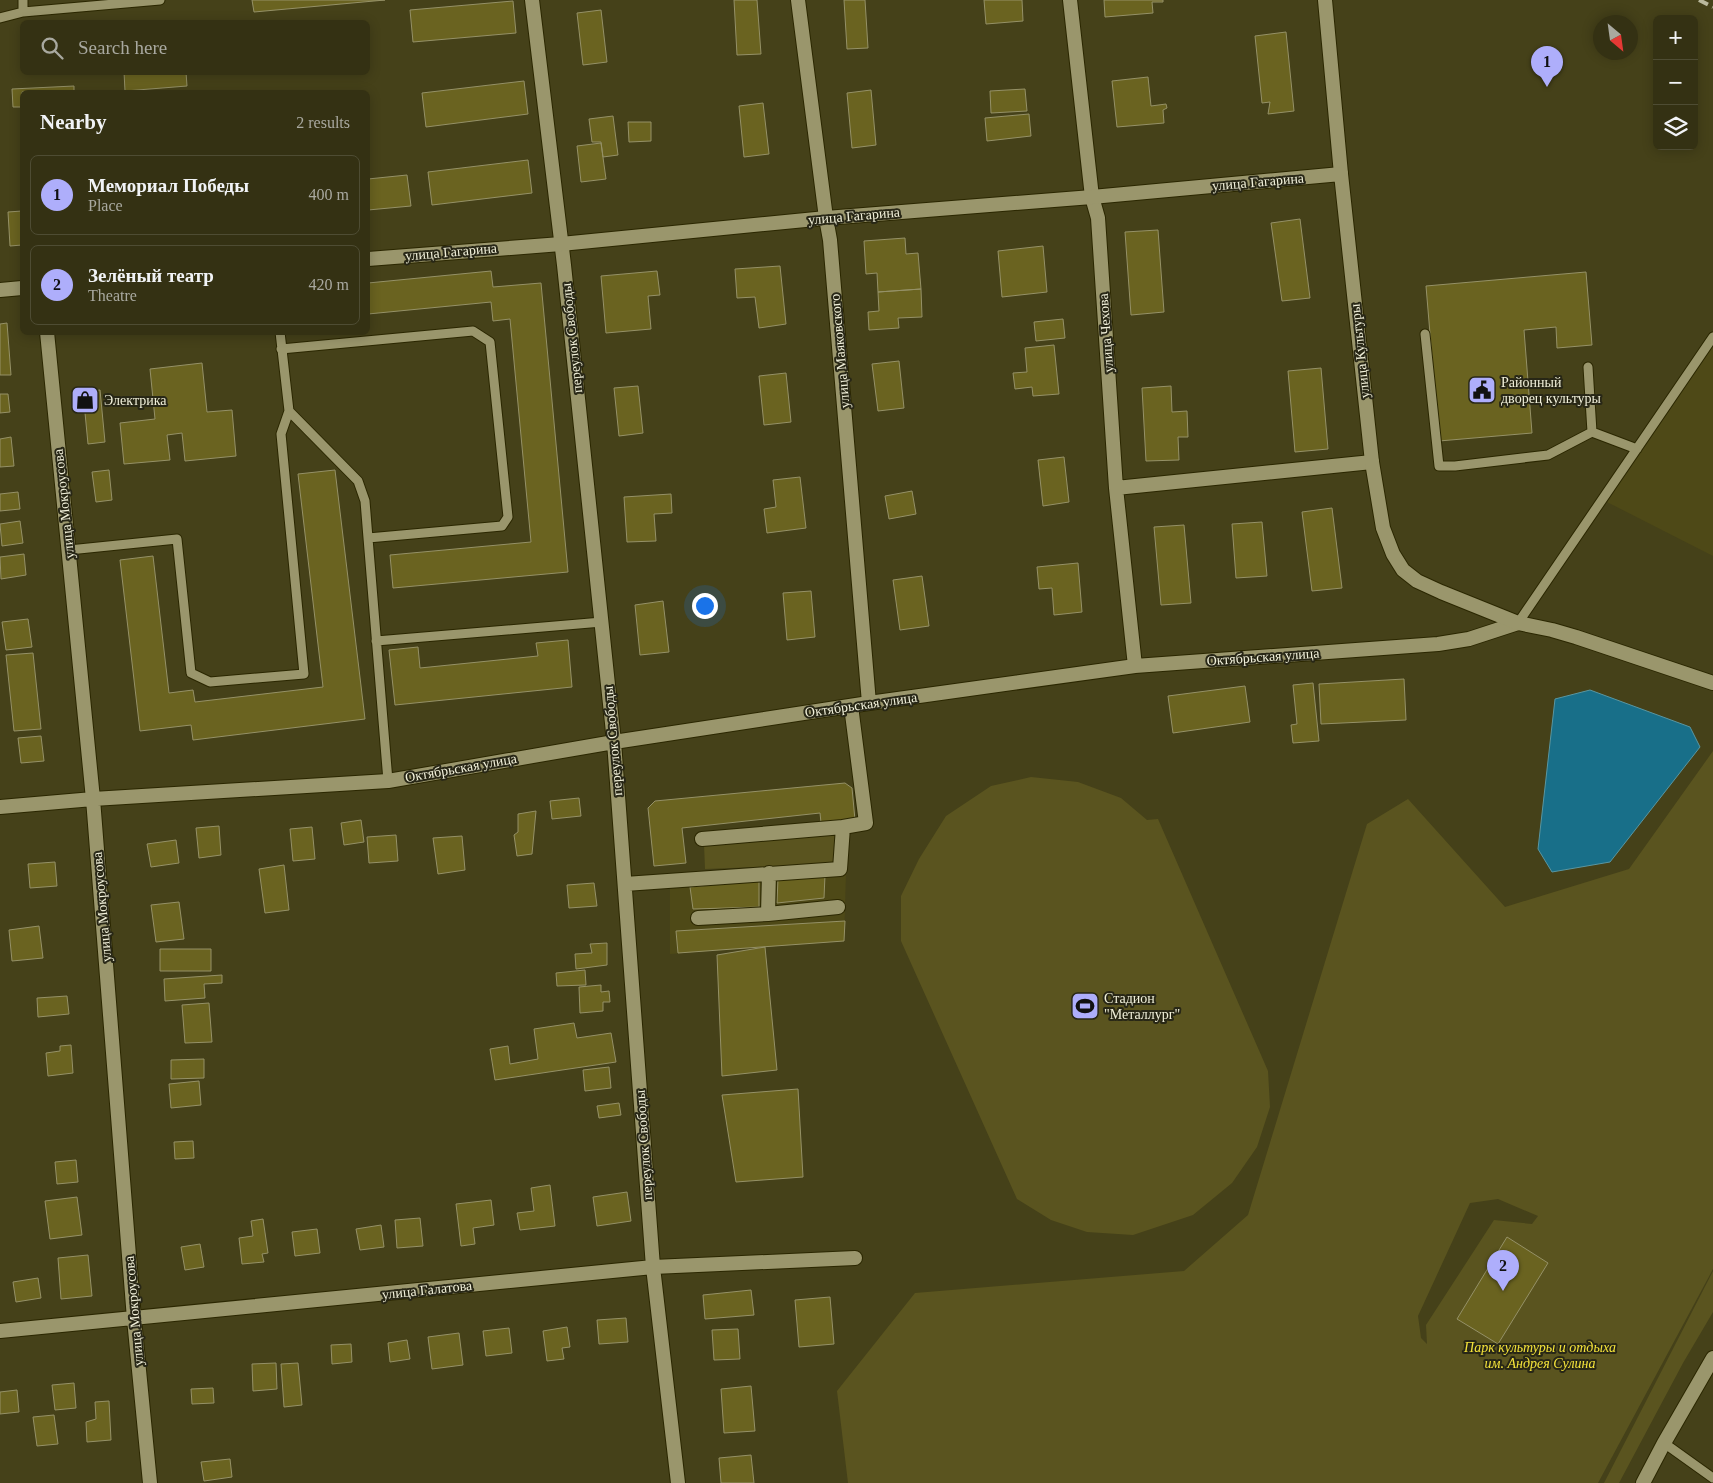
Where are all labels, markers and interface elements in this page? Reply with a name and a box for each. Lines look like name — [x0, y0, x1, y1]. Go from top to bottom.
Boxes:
north arrow — [1593, 15, 1638, 60]
map controls — [1653, 15, 1698, 150]
button: + — [1653, 15, 1698, 60]
search box — [20, 20, 370, 75]
icon: search — [38, 34, 66, 62]
text: Search here — [78, 37, 167, 58]
pin: 1 — [1531, 46, 1563, 87]
button: − — [1653, 60, 1698, 105]
button: layers — [1653, 105, 1698, 150]
text: Nearby — [40, 110, 107, 134]
text: 2 results — [296, 114, 350, 131]
street label: улица Гагарина — [1211, 170, 1305, 193]
text: Мемориал Победы — [88, 175, 249, 196]
text: 1 — [53, 186, 61, 203]
text: 400 m — [309, 186, 349, 203]
text: Place — [88, 197, 123, 214]
street label: улица Гагарина — [807, 204, 901, 227]
street label: улица Гагарина — [404, 240, 498, 263]
text: Зелёный театр — [88, 265, 214, 286]
text: 2 — [53, 276, 61, 293]
text: 420 m — [309, 276, 349, 293]
street label: переулок Свободы — [559, 282, 585, 394]
text: Theatre — [88, 287, 137, 304]
street label: улица Чехова — [1096, 292, 1116, 373]
street label: улица Маяковского — [828, 293, 852, 409]
street label: улица Культуры — [1348, 302, 1372, 399]
public building icon: Районный дворец культуры — [1467, 375, 1497, 405]
place label: Районный дворец культуры — [1501, 375, 1602, 406]
shop icon: Электрика — [70, 385, 100, 415]
place label: Электрика — [104, 393, 167, 408]
street label: улица Мокроусова — [51, 448, 77, 560]
your location — [692, 593, 718, 619]
street label: Октябрьская улица — [1206, 646, 1321, 668]
street label: переулок Свободы — [601, 685, 625, 797]
street label: Октябрьская улица — [804, 690, 919, 720]
street label: Октябрьская улица — [404, 751, 519, 785]
street label: улица Мокроусова — [90, 851, 114, 963]
sports icon: Стадион "Металлург" — [1070, 991, 1100, 1021]
place label: Стадион "Металлург" — [1104, 991, 1180, 1022]
street label: переулок Свободы — [633, 1089, 655, 1201]
pin: 2 — [1487, 1250, 1519, 1291]
street label: улица Мокроусова — [122, 1255, 146, 1367]
street label: улица Галатова — [381, 1278, 474, 1302]
park label: Парк культуры и отдыха им. Андрея Сулина — [1463, 1340, 1616, 1371]

